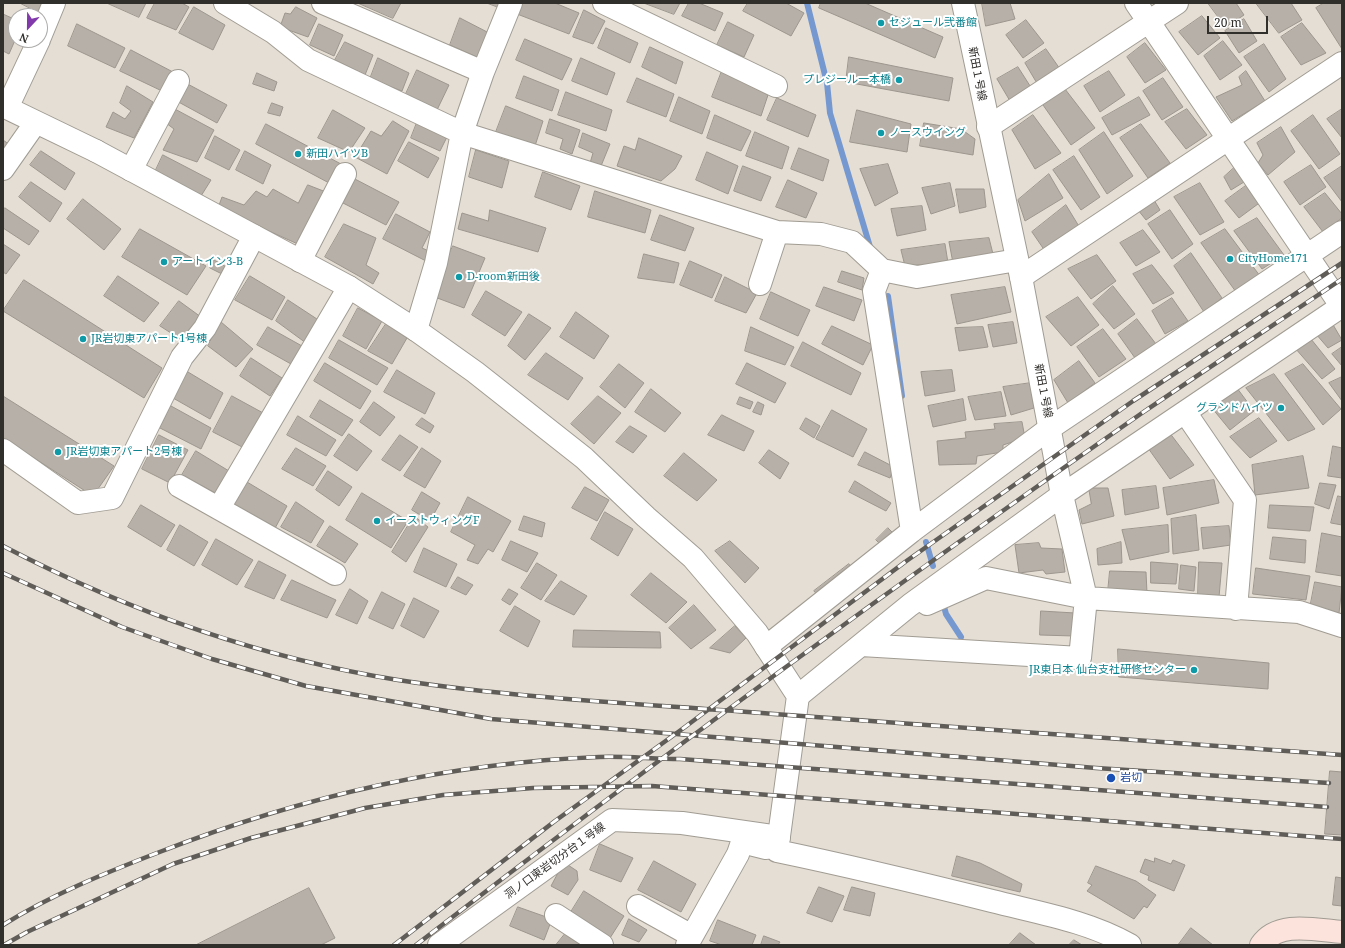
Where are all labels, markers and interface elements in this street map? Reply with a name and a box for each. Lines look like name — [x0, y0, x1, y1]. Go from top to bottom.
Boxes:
north arrow — [8, 8, 48, 48]
scale bar — [1209, 8, 1270, 34]
text: 20 m — [1214, 14, 1242, 31]
place label: セジュール弐番館 — [889, 16, 977, 30]
marker: セジュール弐番館 — [876, 18, 886, 28]
text: N — [17, 30, 31, 47]
street label: 新田１号線 — [965, 46, 989, 102]
place label: プレジール一本橋 — [803, 73, 891, 87]
marker: プレジール一本橋 — [894, 75, 904, 85]
place label: ノースウイング — [889, 126, 966, 140]
marker: ノースウイング — [876, 128, 886, 138]
place label: 新田ハイツB — [306, 147, 368, 161]
marker: 新田ハイツB — [293, 149, 303, 159]
place label: CityHome171 — [1238, 252, 1308, 266]
marker: CityHome171 — [1225, 254, 1235, 264]
place label: アートイン3-B — [172, 255, 243, 269]
marker: アートイン3-B — [159, 257, 169, 267]
place label: D-room新田後 — [467, 270, 540, 284]
marker: D-room新田後 — [454, 272, 464, 282]
place label: JR岩切東アパート1号棟 — [91, 332, 207, 346]
marker: JR岩切東アパート1号棟 — [78, 334, 88, 344]
street label: 新田１号線 — [1031, 363, 1055, 419]
place label: グランドハイツ — [1196, 401, 1273, 415]
marker: グランドハイツ — [1276, 403, 1286, 413]
place label: JR岩切東アパート2号棟 — [66, 445, 182, 459]
marker: JR岩切東アパート2号棟 — [53, 447, 63, 457]
place label: イーストウィングF — [385, 514, 479, 528]
marker: イーストウィングF — [372, 516, 382, 526]
place label: JR東日本 仙台支社研修センター — [1029, 663, 1186, 677]
marker: JR東日本 仙台支社研修センター — [1189, 665, 1199, 675]
place label: 岩切 — [1120, 771, 1142, 785]
marker: 岩切 — [1105, 772, 1117, 784]
street label: 洞ノ口東岩切分台１号線 — [502, 820, 608, 902]

